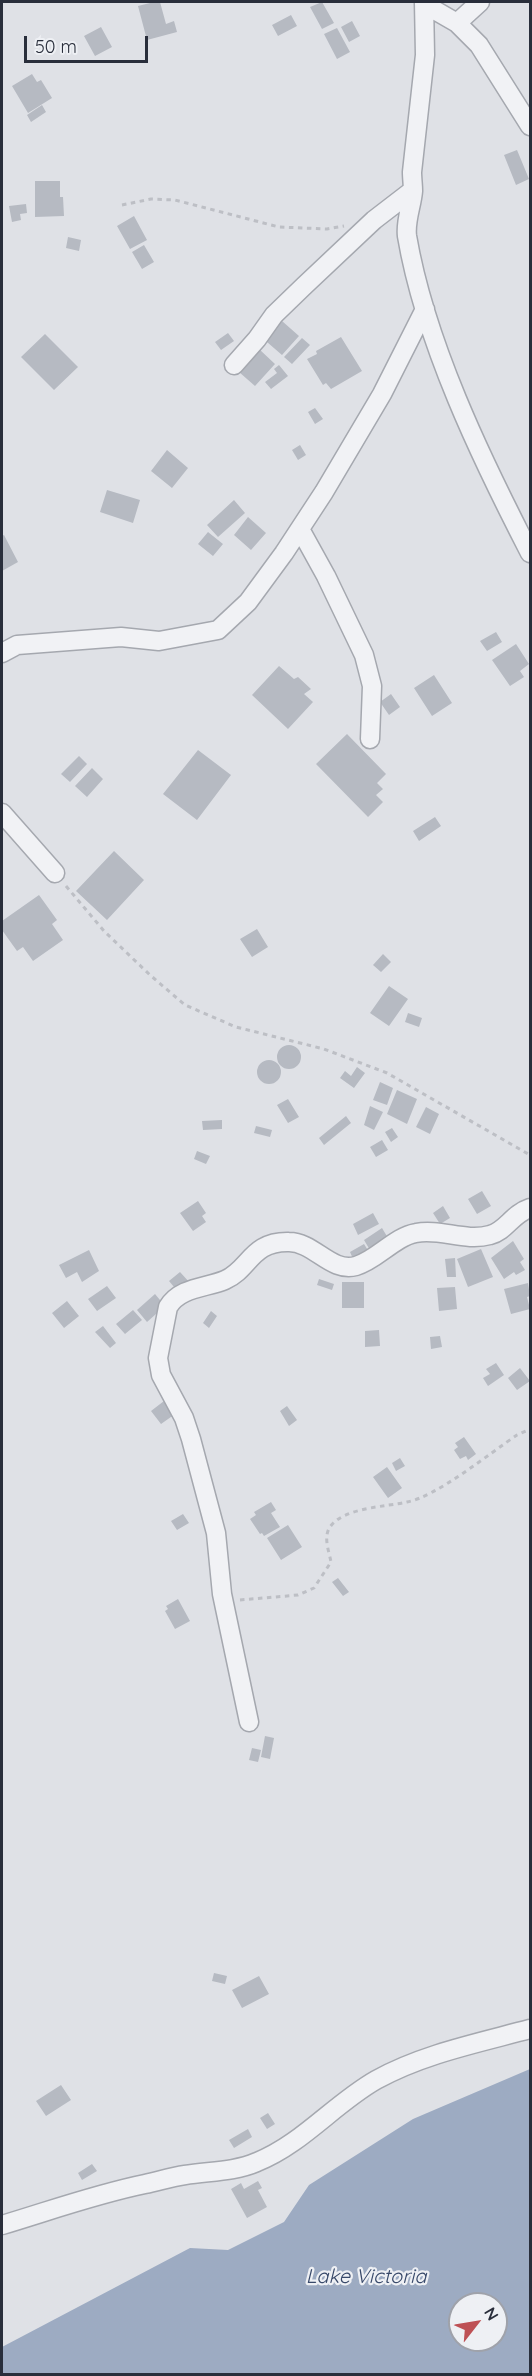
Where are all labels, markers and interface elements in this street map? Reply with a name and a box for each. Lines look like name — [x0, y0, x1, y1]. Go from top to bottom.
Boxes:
scale bar — [27, 24, 152, 62]
text: 50 m — [35, 35, 77, 58]
water label: Lake Victoria — [306, 2265, 426, 2289]
north arrow — [448, 2292, 508, 2352]
text: N — [480, 2304, 503, 2324]

